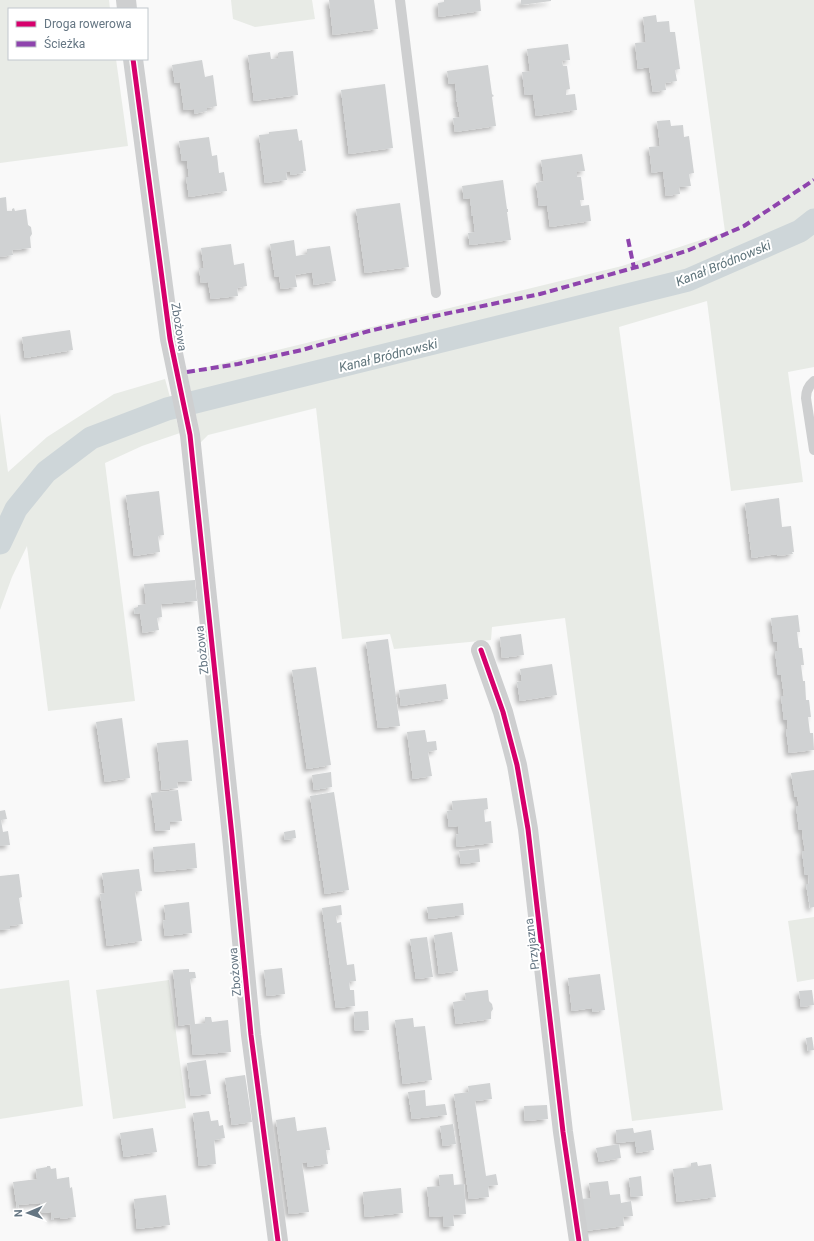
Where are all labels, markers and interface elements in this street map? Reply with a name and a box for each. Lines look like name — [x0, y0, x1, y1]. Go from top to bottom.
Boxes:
legend — [8, 8, 148, 60]
text: Droga rowerowa — [44, 17, 131, 31]
text: Ścieżka — [44, 36, 85, 51]
water label: Kanał Bródnowski — [674, 237, 774, 289]
street label: Zbożowa — [168, 302, 190, 352]
water label: Kanał Bródnowski — [337, 336, 440, 375]
street label: Zbożowa — [192, 625, 212, 675]
street label: Przyjazna — [522, 917, 542, 971]
street label: Zbożowa — [226, 947, 244, 997]
north arrow — [8, 1193, 48, 1233]
text: N — [12, 1209, 25, 1217]

